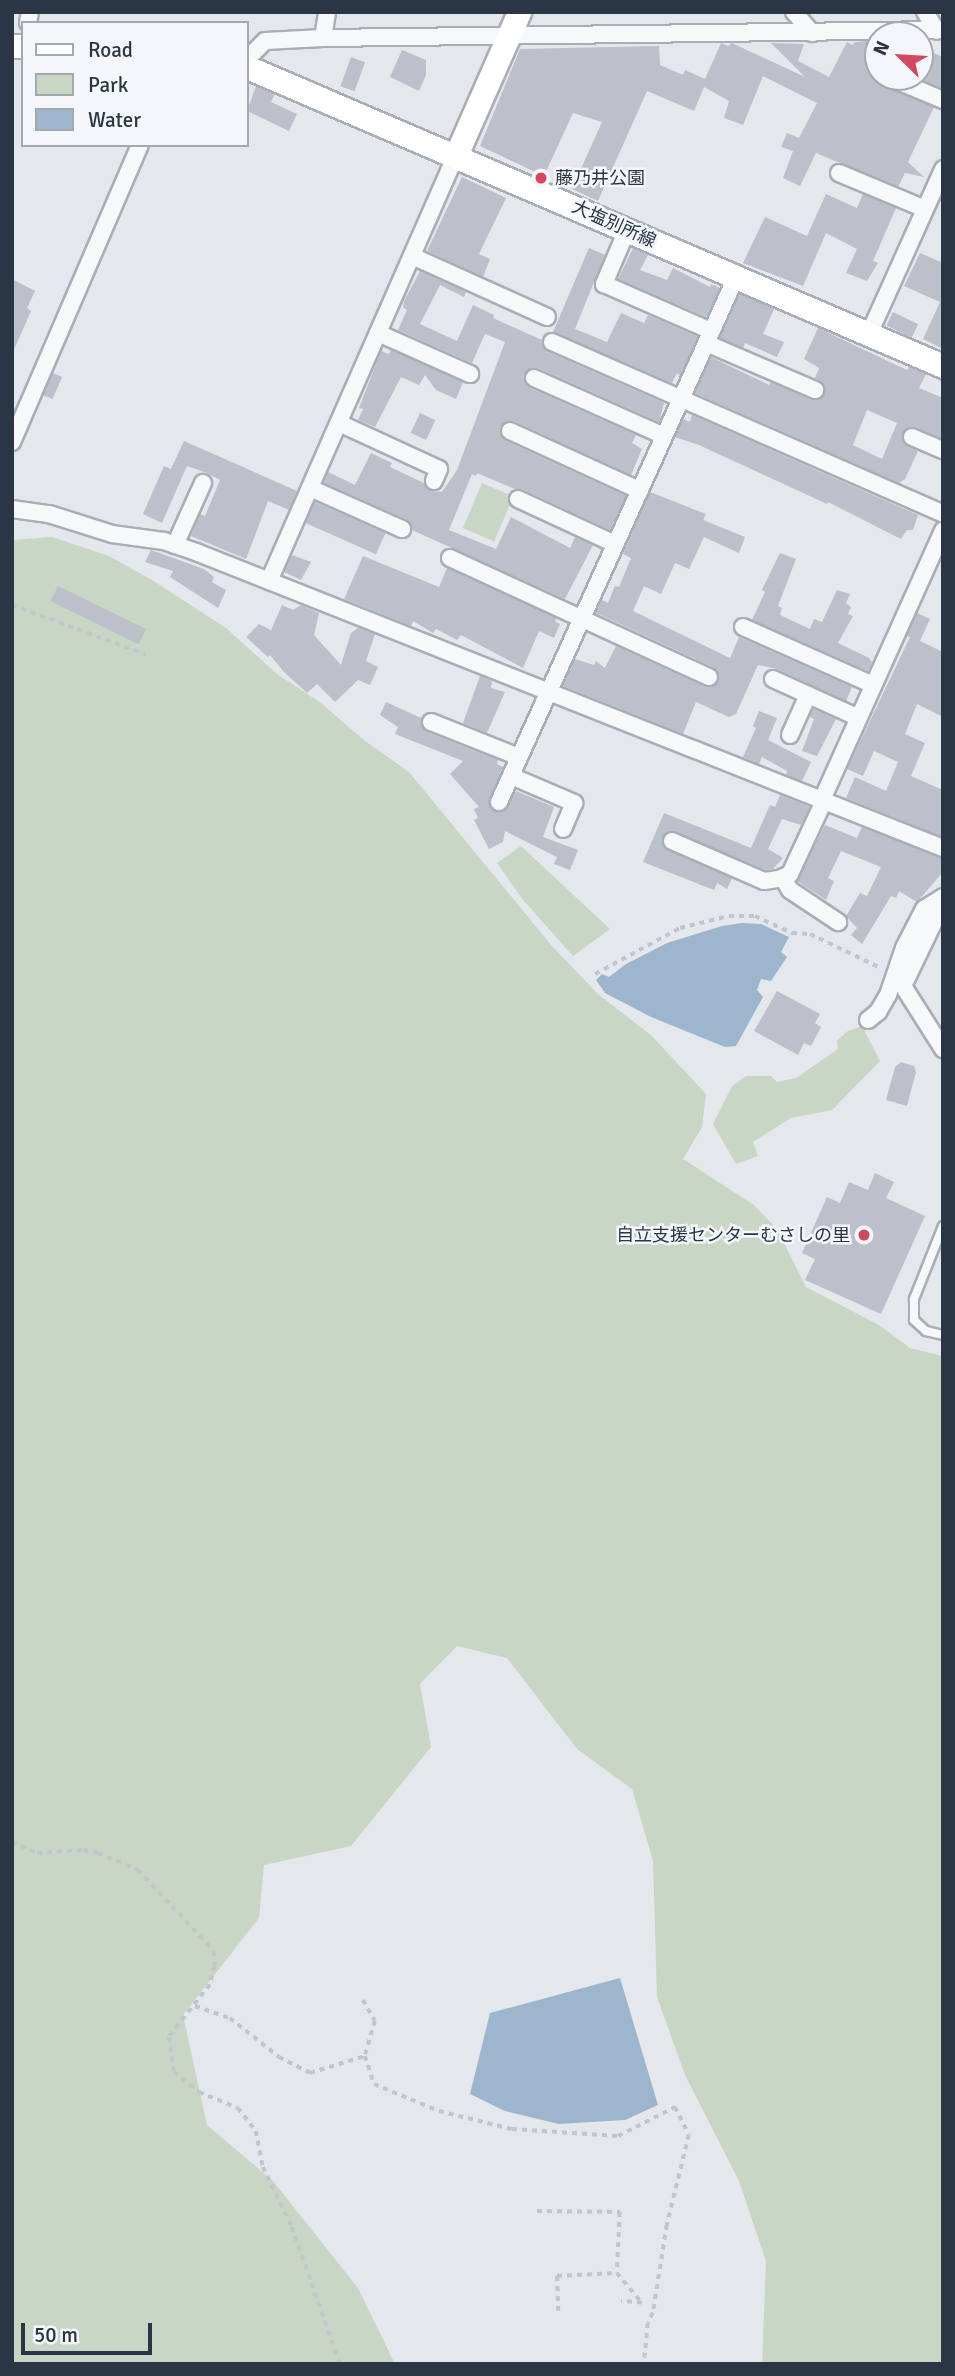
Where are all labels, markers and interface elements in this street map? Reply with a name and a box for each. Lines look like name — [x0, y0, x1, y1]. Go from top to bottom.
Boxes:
legend — [21, 21, 248, 147]
north arrow — [864, 21, 934, 91]
text: Road — [88, 37, 133, 63]
text: N — [868, 37, 895, 59]
text: Park — [88, 72, 128, 98]
text: Water — [88, 107, 141, 133]
place label: 藤乃井公園 — [555, 167, 645, 189]
marker: 藤乃井公園 — [533, 170, 549, 186]
street label: 大塩別所線 — [568, 196, 660, 252]
place label: 自立支援センターむさしの里 — [616, 1224, 850, 1246]
marker: 自立支援センターむさしの里 — [856, 1227, 872, 1243]
scale bar — [24, 2310, 156, 2354]
text: 50 m — [34, 2322, 78, 2348]

